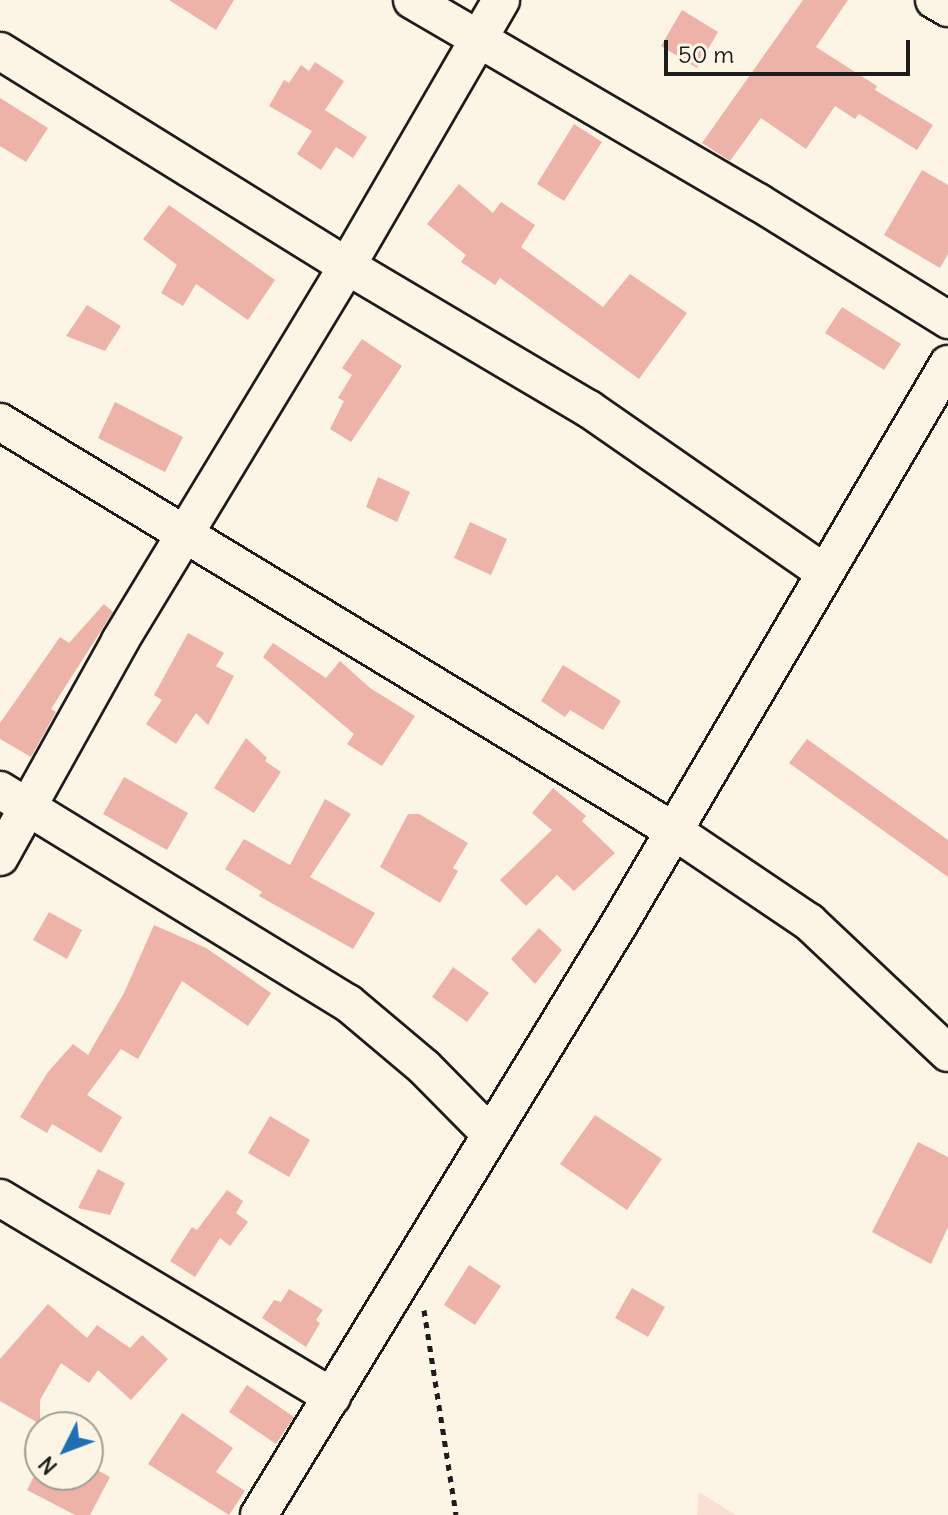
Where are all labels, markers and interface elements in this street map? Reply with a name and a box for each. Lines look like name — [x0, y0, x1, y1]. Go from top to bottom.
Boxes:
scale bar — [668, 24, 914, 74]
text: 50 m — [678, 39, 734, 69]
north arrow — [24, 1411, 104, 1491]
text: N — [32, 1451, 63, 1481]

